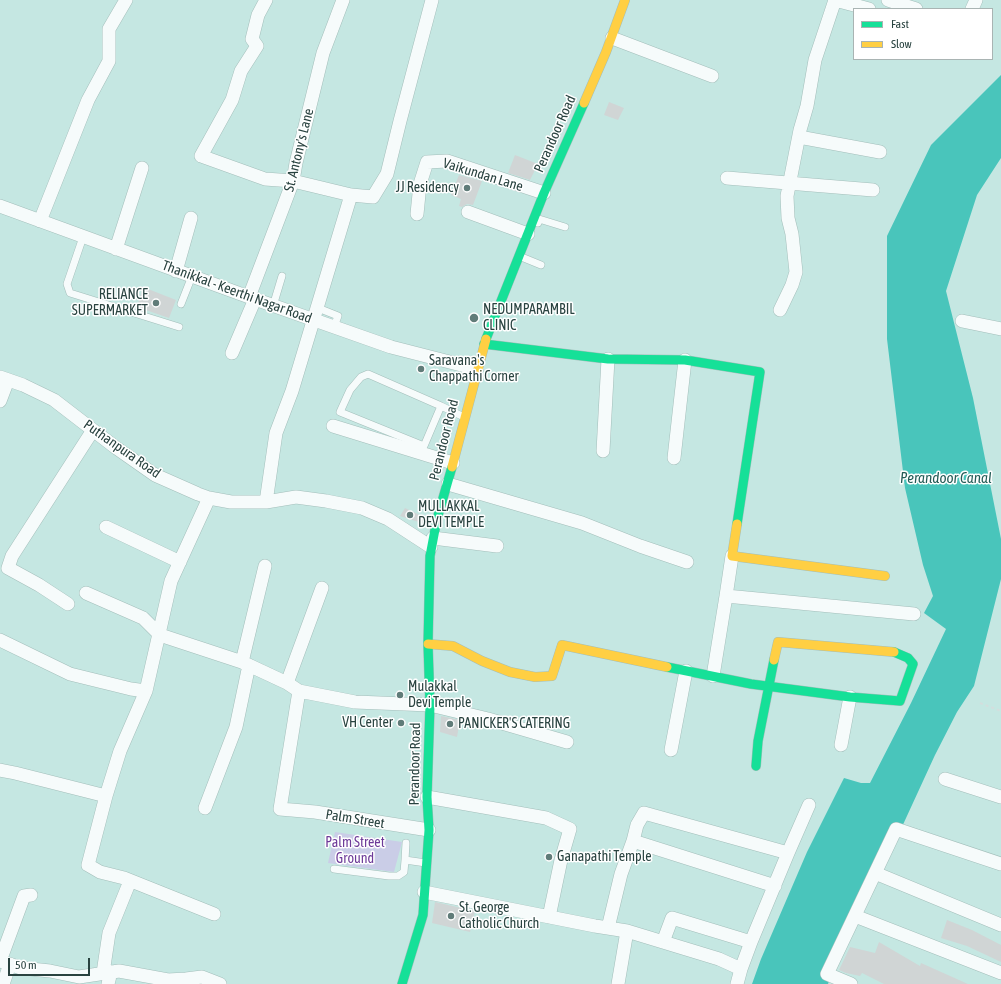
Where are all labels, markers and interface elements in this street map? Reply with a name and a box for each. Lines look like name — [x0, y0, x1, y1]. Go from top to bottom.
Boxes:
legend — [853, 8, 993, 60]
text: Fast — [891, 17, 909, 31]
text: Slow — [891, 37, 912, 51]
street label: Perandoor Road — [530, 93, 580, 175]
street label: St. Antony's Lane — [281, 107, 317, 193]
street label: Vaikundan Lane — [441, 155, 525, 195]
place label: JJ Residency — [396, 180, 459, 196]
marker: JJ Residency — [462, 183, 472, 193]
street label: Thanikkal - Keerthi Nagar Road — [160, 257, 314, 327]
place label: RELIANCE SUPERMARKET — [72, 287, 148, 320]
marker: RELIANCE SUPERMARKET — [151, 298, 161, 308]
place label: NEDUMPARAMBIL CLINIC — [483, 302, 575, 334]
marker: NEDUMPARAMBIL CLINIC — [468, 312, 480, 324]
place label: Saravana's Chappathi Corner — [429, 353, 519, 386]
marker: Saravana's Chappathi Corner — [416, 364, 426, 374]
street label: Perandoor Road — [426, 398, 462, 482]
street label: Puthanpura Road — [80, 416, 164, 482]
water label: Perandoor Canal — [900, 469, 992, 487]
place label: MULLAKKAL DEVI TEMPLE — [418, 499, 484, 532]
marker: MULLAKKAL DEVI TEMPLE — [405, 510, 415, 520]
place label: Mulakkal Devi Temple — [408, 679, 471, 712]
marker: Mulakkal Devi Temple — [395, 690, 405, 700]
place label: VH Center — [342, 715, 393, 731]
place label: PANICKER'S CATERING — [458, 716, 570, 732]
marker: VH Center — [396, 718, 406, 728]
marker: PANICKER'S CATERING — [445, 719, 455, 729]
street label: Perandoor Road — [406, 722, 424, 806]
street label: Palm Street — [324, 806, 386, 832]
park label: Palm Street Ground — [325, 835, 385, 868]
place label: Ganapathi Temple — [557, 849, 652, 865]
marker: Ganapathi Temple — [544, 852, 554, 862]
place label: St. George Catholic Church — [459, 900, 539, 932]
marker: St. George Catholic Church — [446, 911, 456, 921]
scale bar — [10, 950, 92, 976]
text: 50 m — [15, 958, 37, 972]

